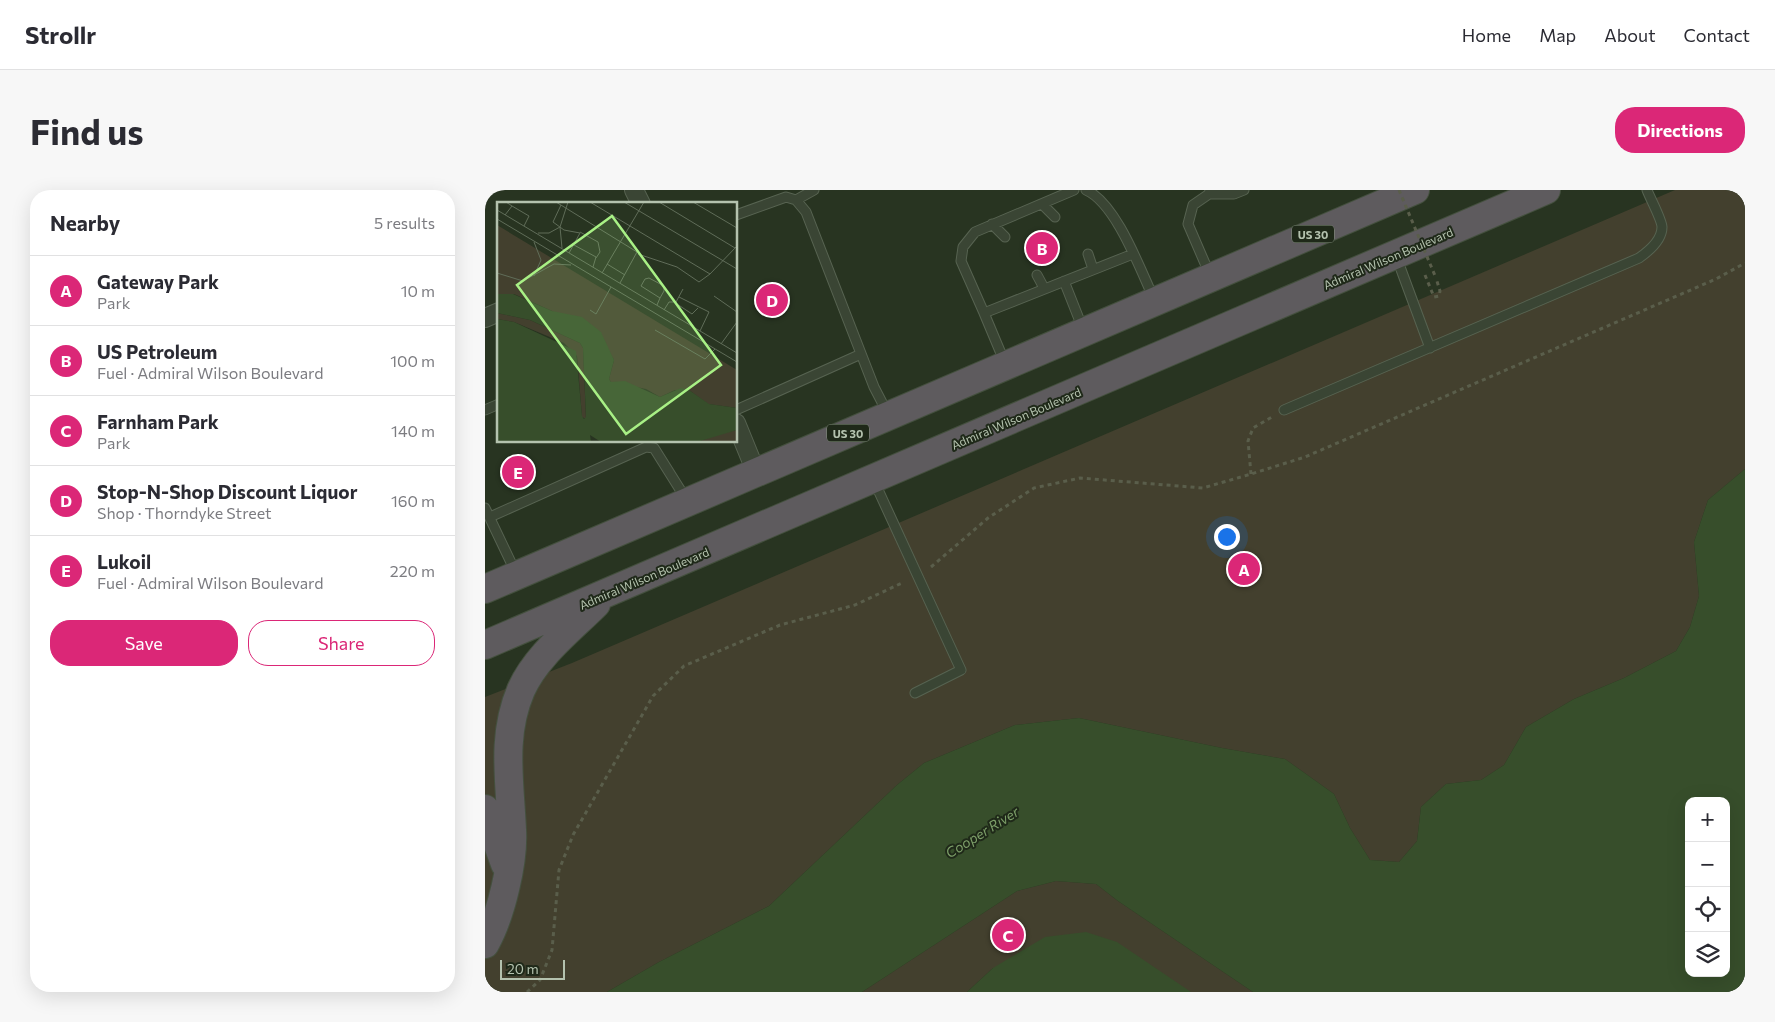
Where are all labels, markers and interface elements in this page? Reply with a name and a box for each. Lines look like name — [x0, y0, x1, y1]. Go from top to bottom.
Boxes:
text: Strollr — [25, 20, 96, 49]
text: Home — [1462, 24, 1511, 46]
text: Map — [1539, 24, 1576, 46]
text: About — [1604, 24, 1656, 46]
text: Contact — [1684, 24, 1750, 46]
button: Directions — [1615, 107, 1745, 153]
text: Find us — [30, 109, 144, 152]
inset map — [497, 202, 737, 442]
text: Nearby — [50, 210, 120, 235]
text: 5 results — [374, 213, 435, 232]
street label: Admiral Wilson Boulevard — [1321, 224, 1455, 292]
road number: US 30 — [1292, 226, 1334, 242]
pin: B — [1026, 229, 1058, 267]
text: Gateway Park — [97, 270, 219, 293]
text: A — [60, 281, 72, 300]
text: 10 m — [401, 281, 435, 300]
pin: D — [756, 281, 788, 319]
text: Park — [97, 293, 130, 312]
text: US Petroleum — [97, 340, 217, 363]
text: B — [61, 351, 71, 370]
text: 100 m — [390, 351, 435, 370]
text: Fuel · Admiral Wilson Boulevard — [97, 363, 323, 382]
street label: Admiral Wilson Boulevard — [949, 384, 1083, 452]
text: Farnham Park — [97, 410, 219, 433]
text: C — [61, 421, 71, 440]
text: 140 m — [391, 421, 435, 440]
road number: US 30 — [827, 424, 869, 442]
text: Park — [97, 433, 130, 452]
pin: E — [502, 453, 534, 491]
text: Stop-N-Shop Discount Liquor — [97, 480, 358, 503]
text: D — [60, 491, 72, 510]
text: 160 m — [391, 491, 435, 510]
text: Shop · Thorndyke Street — [97, 503, 272, 522]
your location — [1214, 524, 1240, 550]
street label: Admiral Wilson Boulevard — [577, 544, 711, 612]
text: Lukoil — [97, 550, 151, 573]
pin: A — [1228, 550, 1260, 588]
text: E — [61, 561, 71, 580]
text: 220 m — [390, 561, 435, 580]
text: Fuel · Admiral Wilson Boulevard — [97, 573, 323, 592]
button: Save — [50, 620, 238, 666]
button: Share — [248, 620, 435, 666]
map controls — [1685, 797, 1730, 977]
button: + — [1685, 797, 1730, 842]
water label: Cooper River — [942, 803, 1022, 861]
button: − — [1685, 842, 1730, 887]
button: locate — [1685, 887, 1730, 932]
pin: C — [992, 916, 1024, 954]
button: layers — [1685, 932, 1730, 977]
scale bar — [500, 957, 565, 980]
text: 20 m — [507, 960, 539, 977]

